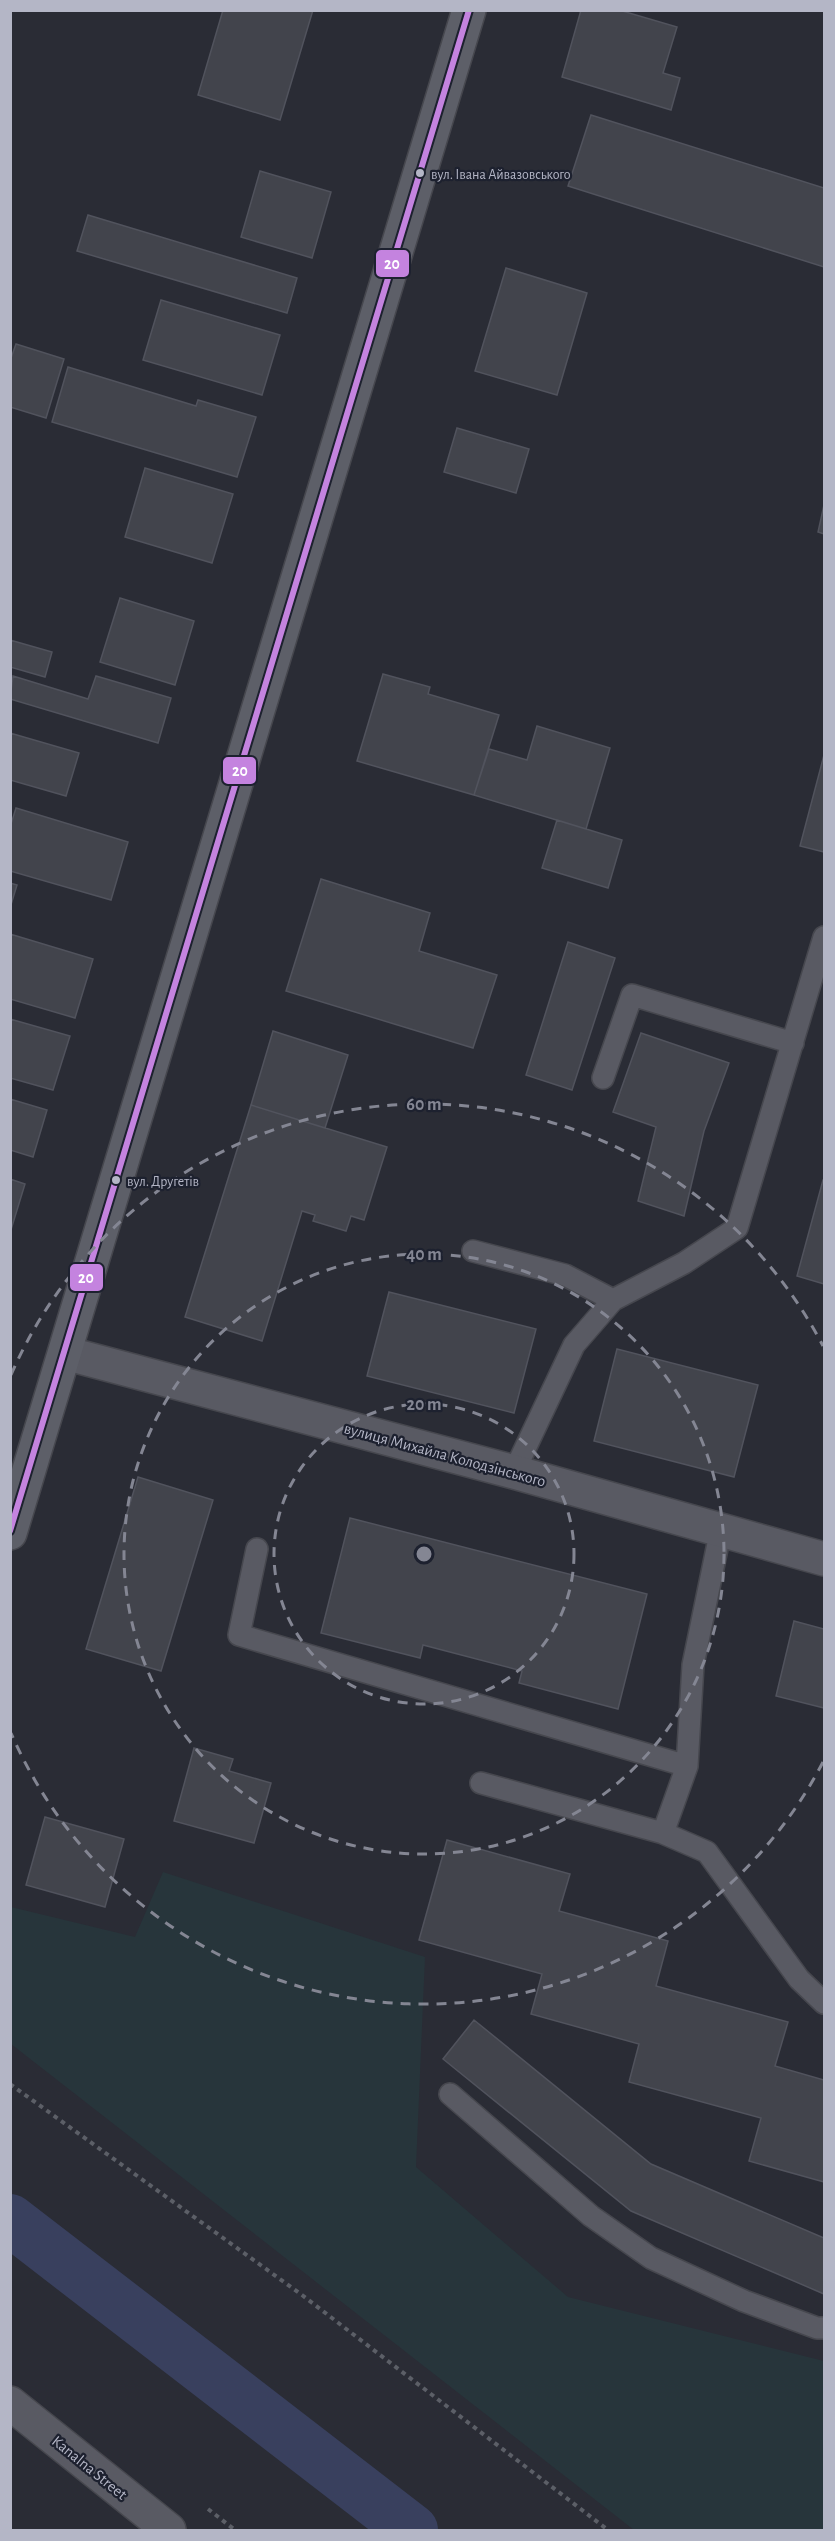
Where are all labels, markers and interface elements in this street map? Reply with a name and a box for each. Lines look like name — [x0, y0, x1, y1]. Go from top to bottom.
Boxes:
marker: вул. Івана Айвазовського — [414, 167, 426, 179]
place label: вул. Івана Айвазовського — [431, 168, 571, 182]
line badge: 20 — [375, 249, 410, 278]
text: 20 — [384, 256, 400, 272]
line badge: 20 — [222, 756, 257, 785]
text: 20 — [232, 763, 248, 779]
text: 60 m — [406, 1096, 442, 1114]
marker: вул. Другетів — [110, 1174, 122, 1186]
place label: вул. Другетів — [127, 1175, 199, 1189]
text: 40 m — [406, 1246, 442, 1264]
line badge: 20 — [69, 1263, 104, 1292]
text: 20 — [78, 1270, 94, 1286]
text: 20 m — [406, 1396, 442, 1414]
street label: вулиця Михайла Колодзінського — [342, 1420, 548, 1491]
centre of rings — [414, 1544, 434, 1564]
street label: Kanalna Street — [49, 2433, 130, 2503]

